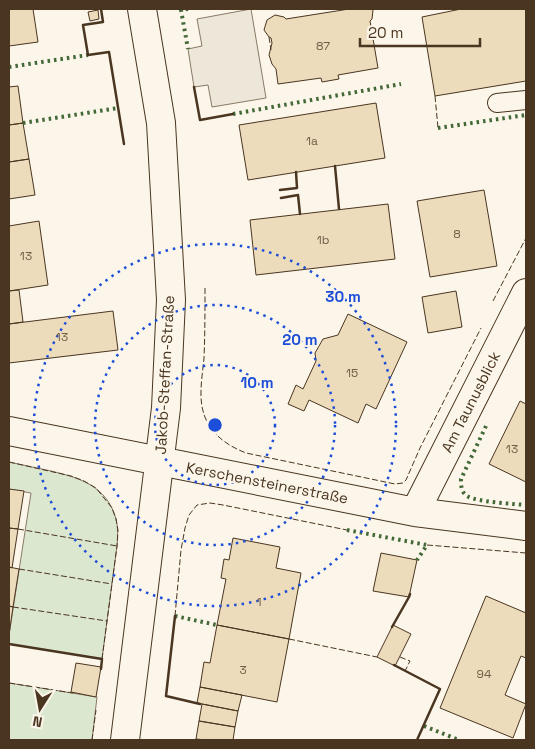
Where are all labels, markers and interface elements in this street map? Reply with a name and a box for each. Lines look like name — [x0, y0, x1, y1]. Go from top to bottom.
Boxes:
scale bar — [360, 15, 480, 47]
text: 20 m — [368, 23, 403, 42]
house number: 87 — [316, 38, 330, 54]
house number: 1a — [306, 133, 318, 149]
house number: 8 — [453, 226, 461, 242]
house number: 1b — [317, 232, 330, 248]
house number: 13 — [20, 248, 32, 264]
text: 30 m — [325, 287, 361, 306]
street label: Jakob-Steffan-Straße — [151, 295, 178, 455]
house number: 13 — [56, 329, 68, 345]
text: 20 m — [282, 330, 318, 349]
street label: Am Taunusblick — [437, 348, 504, 456]
house number: 15 — [346, 365, 358, 381]
text: 10 m — [240, 373, 274, 392]
centre of rings — [206, 416, 224, 434]
house number: 13 — [506, 441, 518, 457]
street label: Kerschensteinerstraße — [184, 457, 350, 508]
house number: 1 — [256, 594, 262, 610]
house number: 3 — [239, 662, 247, 678]
house number: 94 — [477, 666, 492, 682]
north arrow — [15, 684, 65, 734]
text: N — [31, 712, 44, 731]

